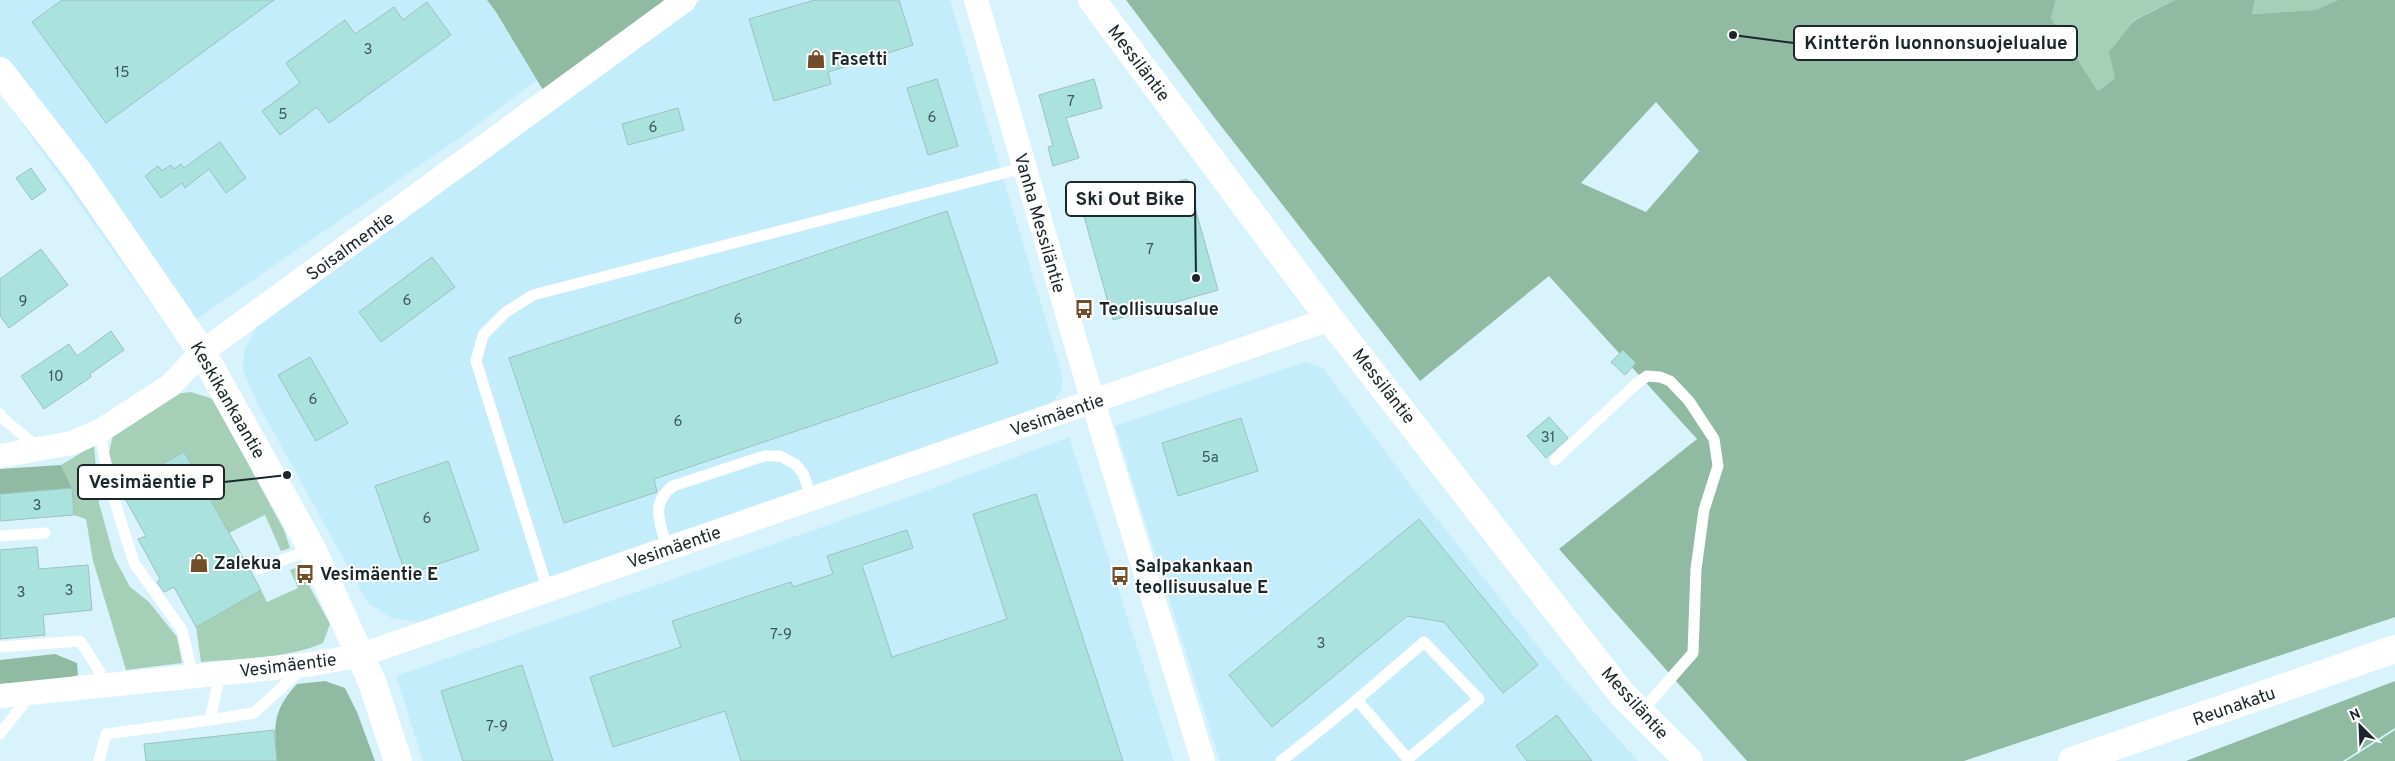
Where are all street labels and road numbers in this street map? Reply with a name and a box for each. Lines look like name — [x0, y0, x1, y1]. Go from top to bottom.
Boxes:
street label: Messiläntie — [1101, 21, 1174, 107]
street label: Vanha Messiläntie — [1008, 151, 1070, 296]
street label: Soisalmentie — [302, 208, 399, 287]
street label: Keskikankaantie — [184, 338, 270, 463]
street label: Messiläntie — [1346, 344, 1420, 430]
street label: Vesimäentie — [1008, 390, 1107, 443]
street label: Vesimäentie — [625, 522, 724, 575]
street label: Vesimäentie — [238, 649, 338, 684]
street label: Messiläntie — [1595, 663, 1673, 745]
street label: Reunakatu — [2190, 683, 2279, 732]

